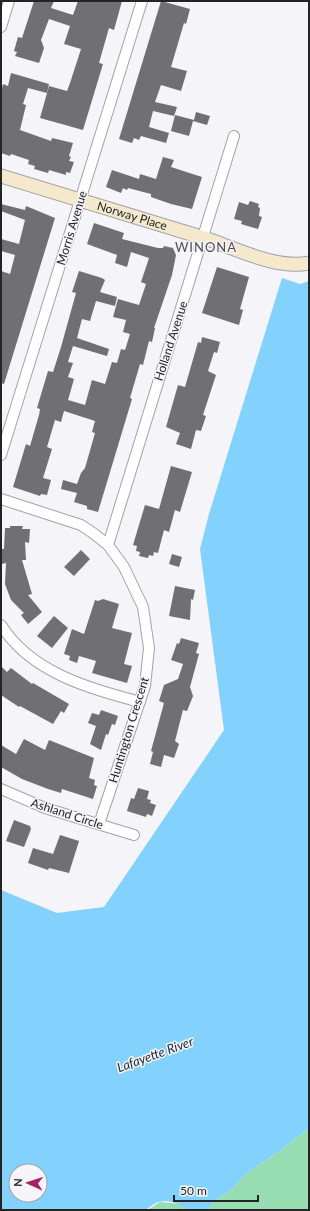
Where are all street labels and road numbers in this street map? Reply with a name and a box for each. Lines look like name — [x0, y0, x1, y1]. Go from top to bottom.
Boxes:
street label: Morris Avenue — [53, 189, 90, 267]
street label: Norway Place — [95, 198, 169, 233]
street label: Holland Avenue — [151, 299, 191, 383]
street label: Huntington Crescent — [105, 674, 152, 785]
street label: Ashland Circle — [29, 795, 105, 832]

